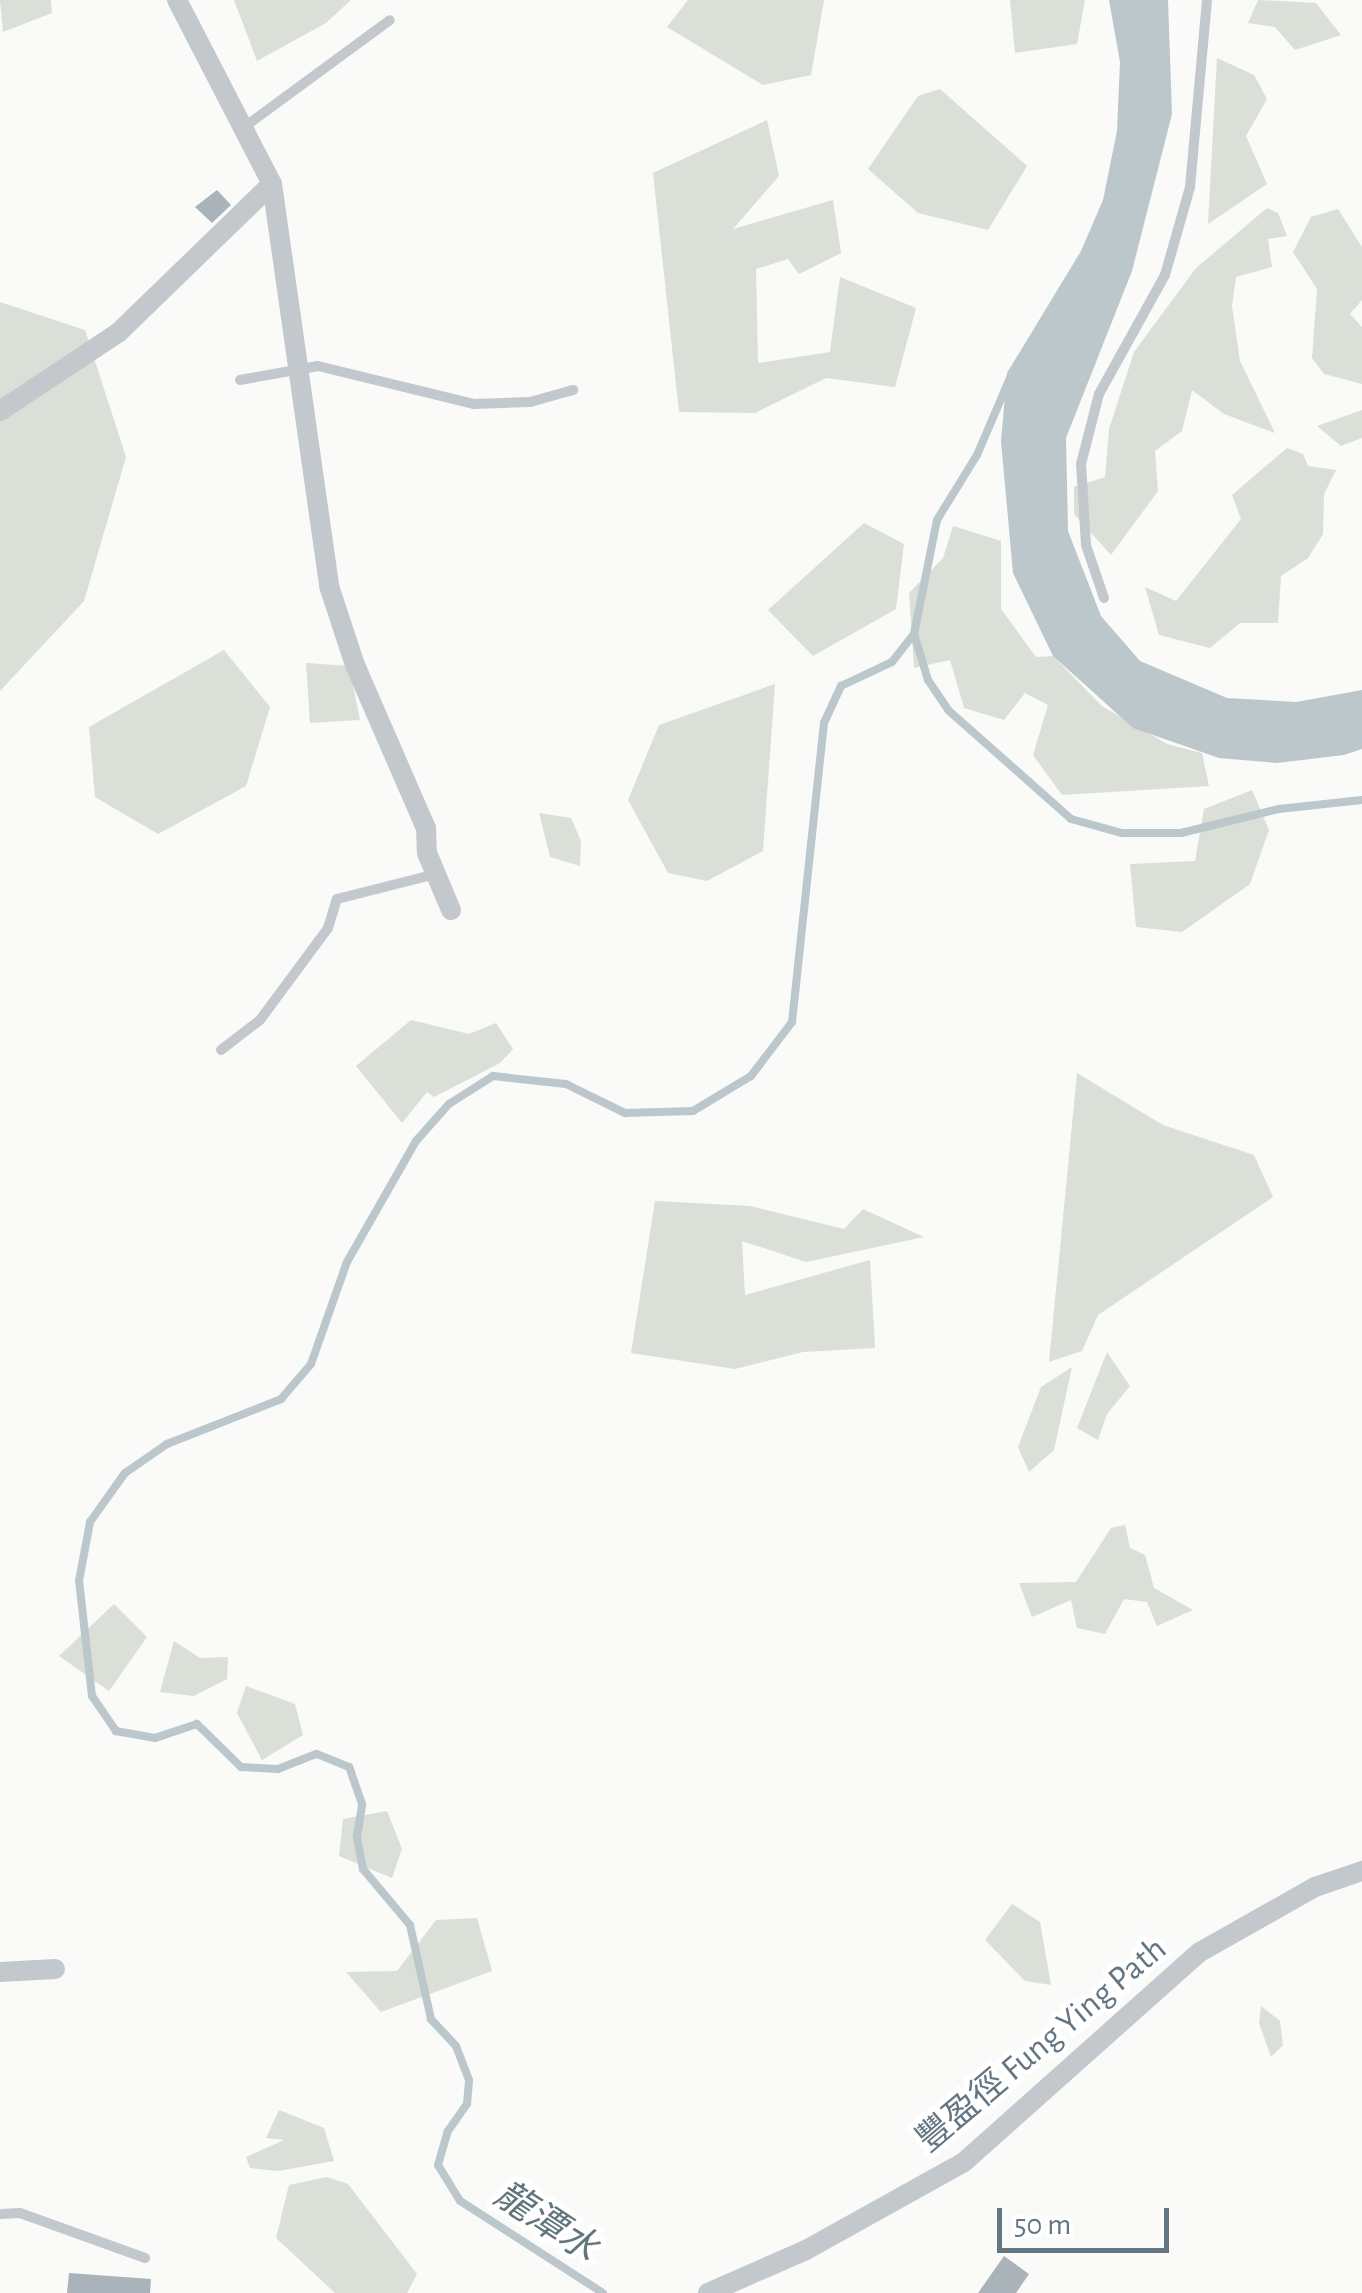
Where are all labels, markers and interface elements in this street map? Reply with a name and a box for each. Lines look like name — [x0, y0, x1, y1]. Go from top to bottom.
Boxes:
street label: 豐盈徑 Fung Ying Path — [909, 1928, 1175, 2162]
water label: 龍潭水 — [485, 2173, 605, 2273]
scale bar — [1002, 2188, 1174, 2250]
text: 50 m — [1014, 2210, 1071, 2240]

